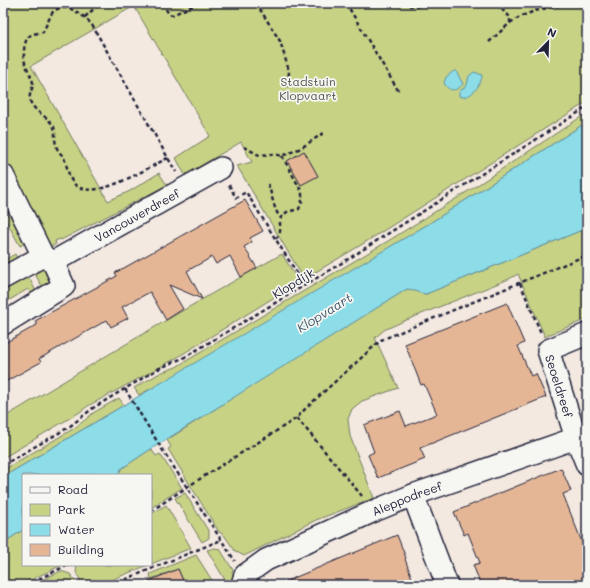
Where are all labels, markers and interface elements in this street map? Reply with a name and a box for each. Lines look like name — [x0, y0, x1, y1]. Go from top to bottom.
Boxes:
north arrow — [528, 22, 568, 62]
text: N — [545, 24, 559, 41]
park label: Stadstuin Klopvaart — [279, 73, 337, 103]
street label: Vancouverdreef — [91, 185, 183, 245]
street label: Klopdijk — [269, 264, 317, 302]
water label: Klopvaart — [293, 288, 355, 336]
street label: Seoeldreef — [542, 353, 577, 420]
legend — [22, 474, 152, 566]
street label: Aleppodreef — [369, 477, 444, 519]
text: Road — [58, 481, 88, 497]
text: Park — [58, 501, 85, 517]
text: Water — [58, 521, 95, 537]
text: Building — [58, 541, 104, 557]

